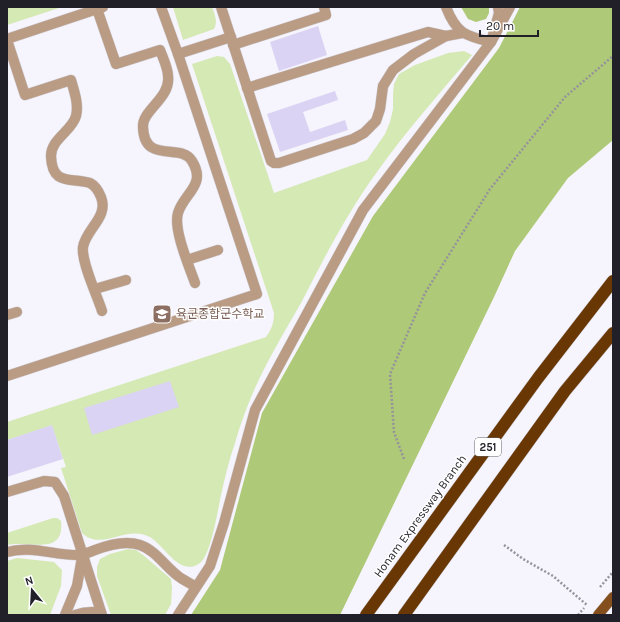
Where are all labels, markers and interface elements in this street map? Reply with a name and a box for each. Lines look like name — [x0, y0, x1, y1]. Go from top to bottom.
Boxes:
scale bar — [480, 12, 538, 38]
text: 20 m — [486, 19, 514, 33]
school or university icon: 육군종합군수학교 — [151, 303, 173, 325]
place label: 육군종합군수학교 — [176, 307, 264, 321]
road number: 251 — [475, 438, 501, 456]
street label: Honam Expressway Branch — [371, 452, 469, 580]
north arrow — [12, 570, 52, 610]
text: N — [23, 574, 35, 588]

